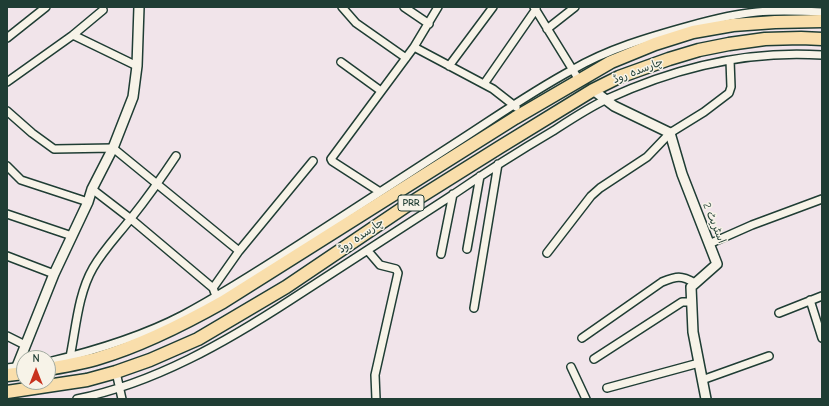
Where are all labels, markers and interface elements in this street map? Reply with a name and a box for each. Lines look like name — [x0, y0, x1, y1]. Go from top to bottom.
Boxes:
street label: چارسدہ روڈ — [611, 55, 665, 87]
road number: PRR — [398, 195, 424, 211]
street label: اسٹریٹ 2 — [700, 201, 728, 245]
street label: چارسدہ روڈ — [335, 216, 387, 256]
north arrow — [16, 350, 56, 390]
text: N — [32, 352, 40, 365]

